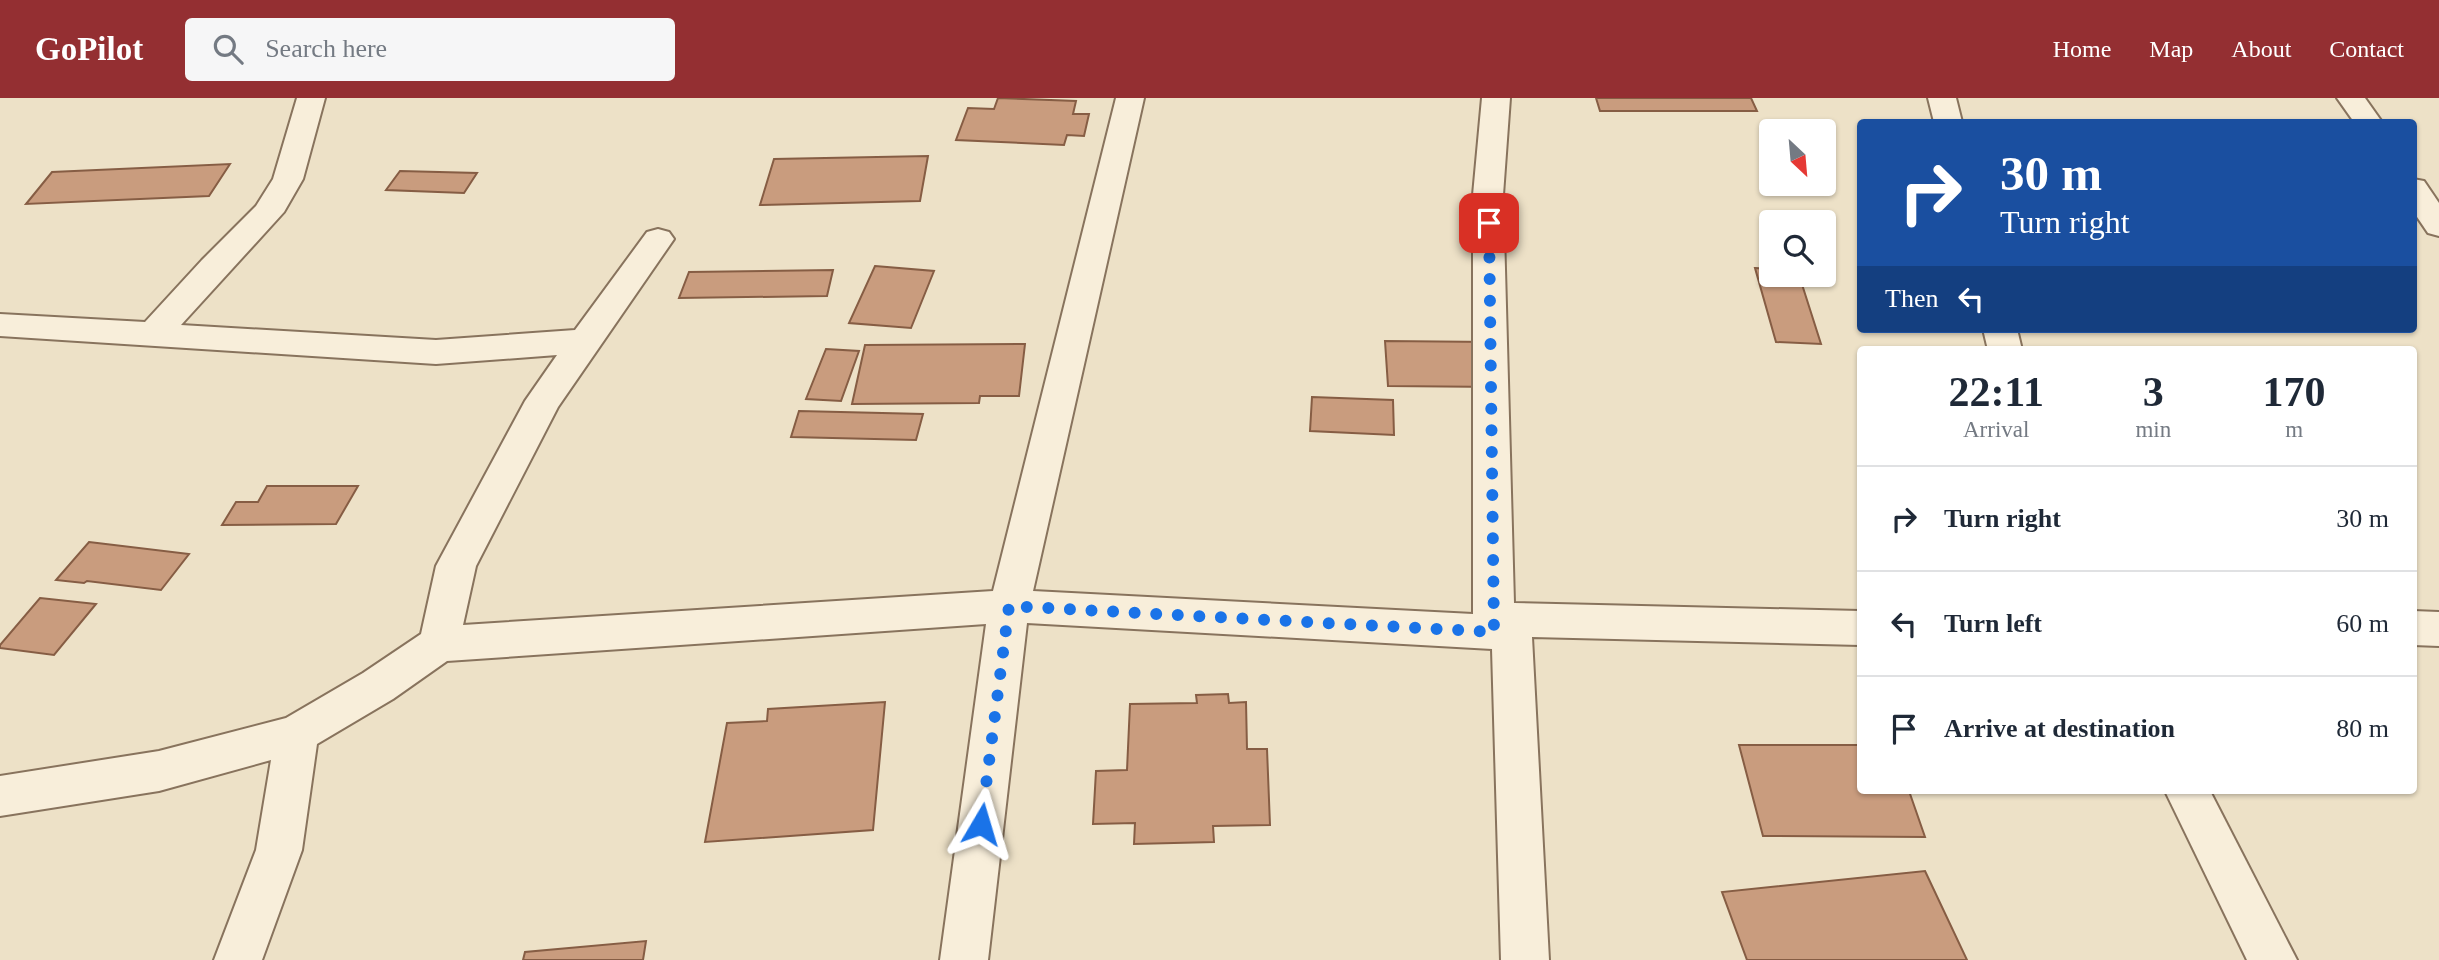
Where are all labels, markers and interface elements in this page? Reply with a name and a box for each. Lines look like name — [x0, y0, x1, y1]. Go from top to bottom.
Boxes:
search box — [185, 18, 675, 81]
icon: search — [209, 30, 247, 68]
text: GoPilot — [35, 31, 143, 67]
text: Search here — [265, 34, 387, 63]
text: Home — [2053, 36, 2111, 62]
text: Map — [2149, 36, 2193, 62]
text: About — [2231, 36, 2291, 62]
text: Contact — [2329, 36, 2404, 62]
north arrow — [1759, 119, 1836, 196]
map controls — [1759, 119, 1836, 287]
text: 30 m — [2000, 146, 2102, 201]
icon: right — [1885, 147, 1976, 238]
pin — [1459, 193, 1519, 253]
icon: arrive — [1470, 204, 1508, 242]
text: Turn right — [2000, 204, 2130, 240]
button: search — [1759, 210, 1836, 287]
icon: left — [1952, 280, 1990, 318]
text: Then — [1885, 284, 1938, 313]
text: 22:11 — [1948, 369, 2044, 415]
text: 3 — [2143, 369, 2164, 415]
text: 170 — [2263, 369, 2326, 415]
text: Arrival — [1963, 417, 2029, 442]
text: min — [2135, 417, 2171, 442]
text: m — [2285, 417, 2303, 442]
icon: right — [1885, 500, 1923, 538]
text: Turn right — [1944, 504, 2061, 533]
text: 30 m — [2336, 504, 2389, 533]
icon: left — [1885, 605, 1923, 643]
text: Turn left — [1944, 609, 2042, 638]
text: 60 m — [2336, 609, 2389, 638]
icon: arrive — [1885, 710, 1923, 748]
text: Arrive at destination — [1944, 714, 2175, 743]
text: 80 m — [2336, 714, 2389, 743]
position arrow — [944, 787, 1018, 861]

